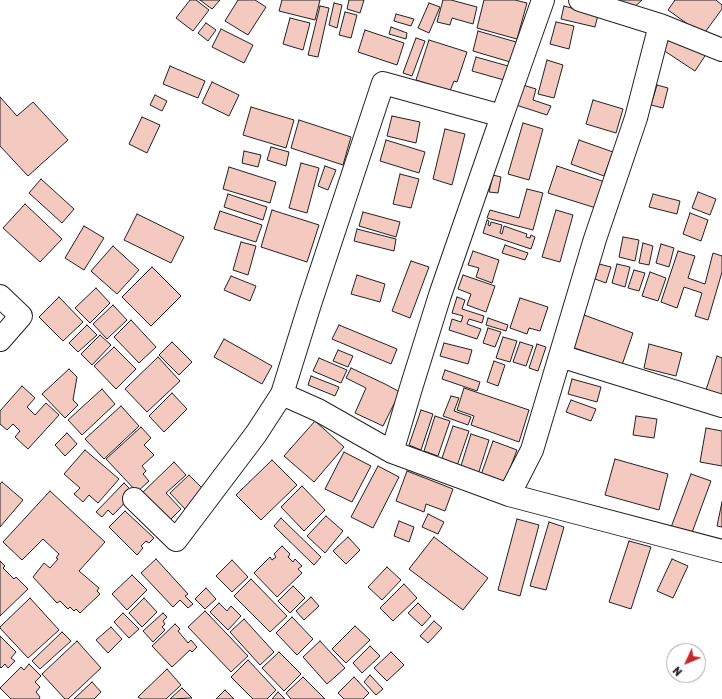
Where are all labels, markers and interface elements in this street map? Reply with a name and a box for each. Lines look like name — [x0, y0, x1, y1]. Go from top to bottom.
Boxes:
north arrow — [666, 643, 706, 683]
text: N — [670, 664, 685, 678]

